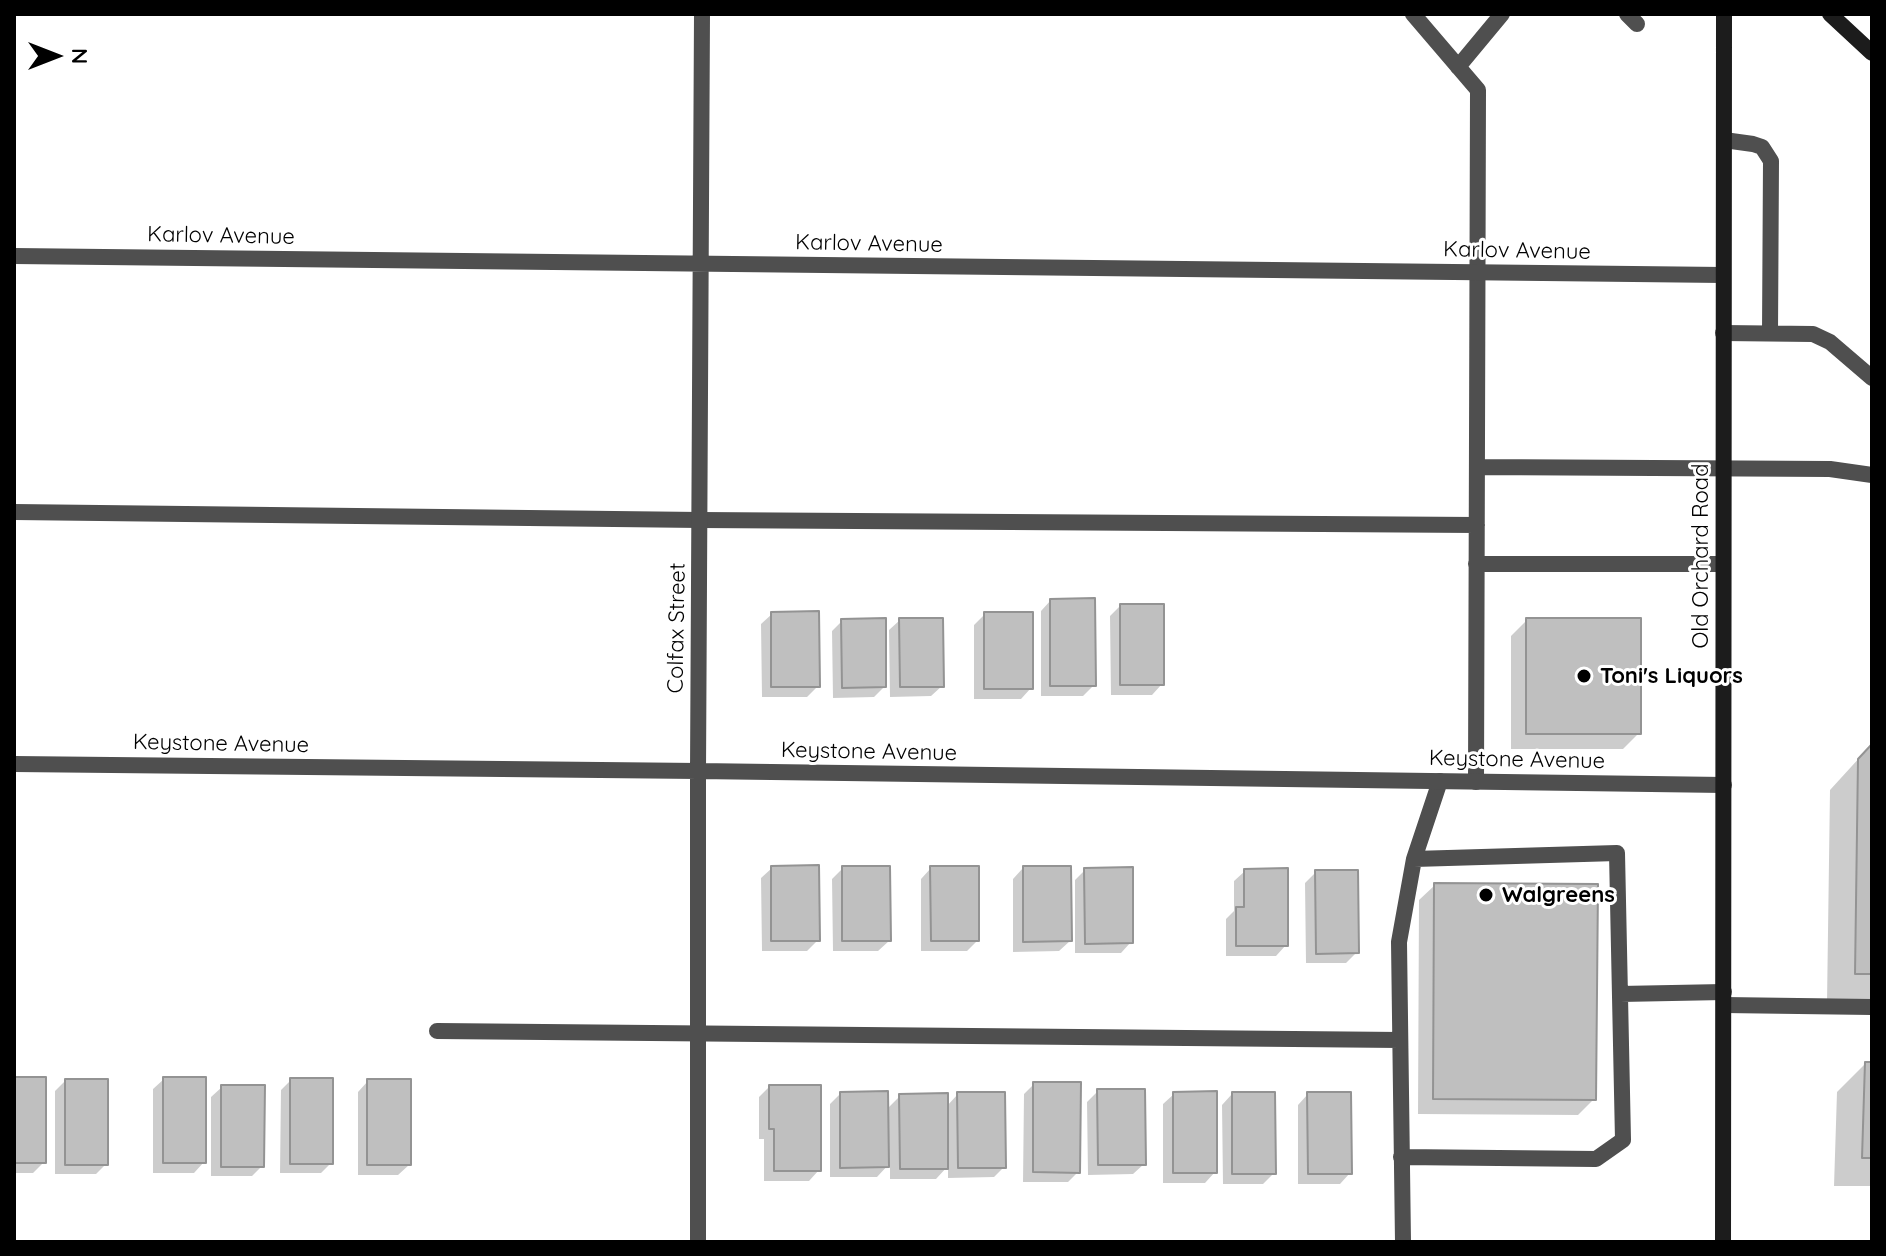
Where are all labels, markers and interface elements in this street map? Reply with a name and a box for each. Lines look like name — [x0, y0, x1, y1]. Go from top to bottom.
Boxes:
north arrow — [16, 16, 96, 96]
text: N — [66, 48, 94, 64]
street label: Karlov Avenue — [147, 222, 295, 250]
street label: Karlov Avenue — [795, 230, 943, 258]
street label: Karlov Avenue — [1443, 237, 1591, 265]
street label: Old Orchard Road — [1688, 464, 1714, 648]
street label: Colfax Street — [663, 562, 691, 694]
place label: Toni's Liquors — [1600, 663, 1743, 689]
marker: Toni's Liquors — [1575, 667, 1593, 685]
street label: Keystone Avenue — [133, 729, 309, 759]
street label: Keystone Avenue — [781, 737, 957, 767]
street label: Keystone Avenue — [1429, 745, 1605, 775]
place label: Walgreens — [1502, 882, 1615, 908]
marker: Walgreens — [1477, 886, 1495, 904]

